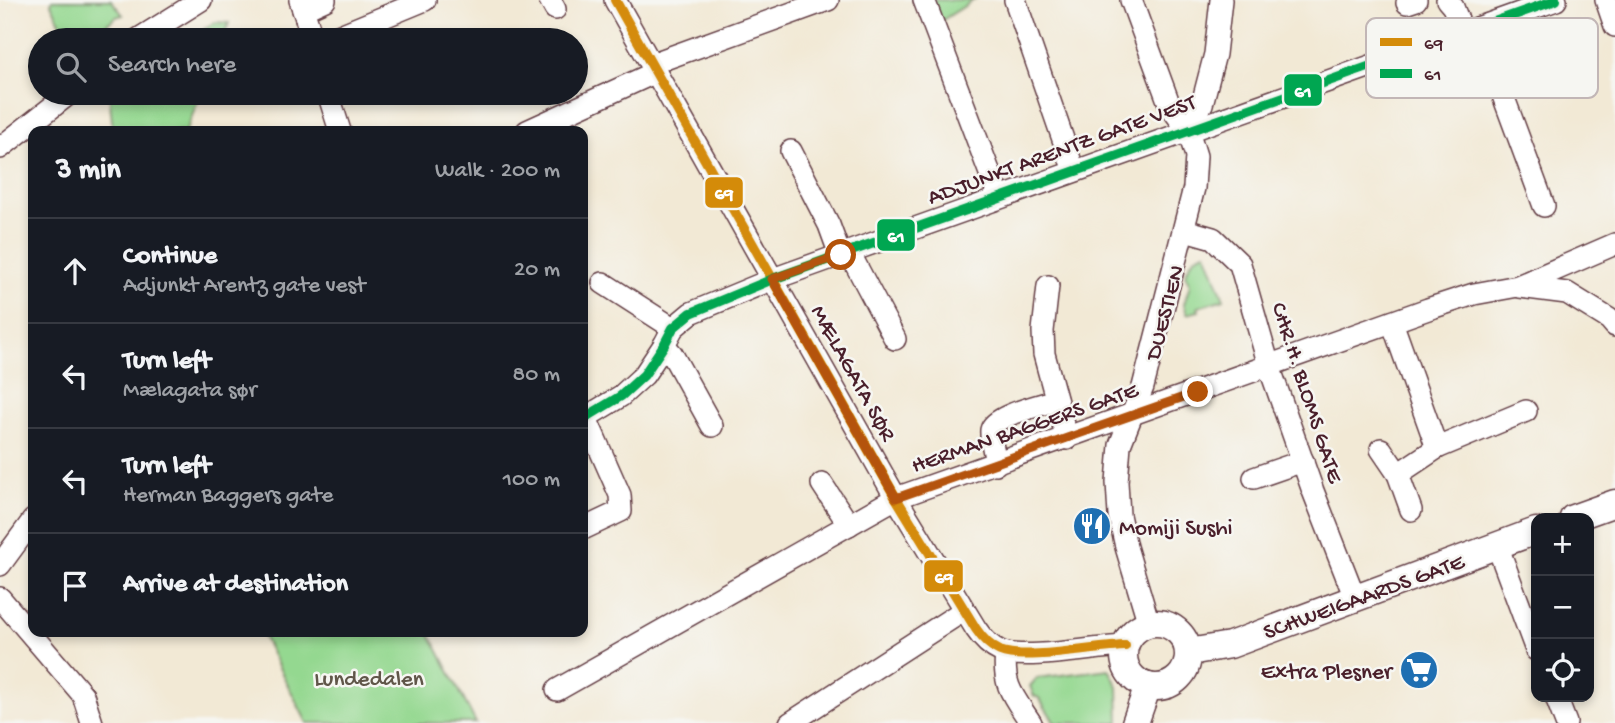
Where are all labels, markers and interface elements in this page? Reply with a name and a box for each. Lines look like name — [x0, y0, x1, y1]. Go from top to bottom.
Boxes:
legend — [1366, 18, 1598, 98]
search box — [28, 28, 588, 105]
text: 69 — [1424, 34, 1444, 57]
icon: search — [52, 48, 90, 86]
text: Search here — [108, 51, 236, 82]
text: 61 — [1424, 65, 1441, 88]
line badge: 61 — [1283, 73, 1323, 107]
text: 61 — [1294, 82, 1312, 105]
street label: ADJUNKT ARENTZ GATE VEST — [924, 90, 1201, 212]
text: 3 min — [56, 154, 121, 189]
text: Walk · 200 m — [435, 158, 560, 185]
line badge: 69 — [704, 176, 744, 209]
text: 69 — [714, 184, 734, 207]
line badge: 61 — [876, 218, 916, 252]
text: 61 — [887, 227, 905, 250]
route start — [825, 239, 856, 270]
text: Continue — [123, 242, 217, 273]
icon: ahead — [56, 252, 94, 290]
text: 20 m — [514, 257, 560, 284]
street label: DUESTIEN — [1140, 263, 1192, 365]
text: Adjunkt Arentz gate vest — [123, 273, 365, 300]
street label: CHR.H. BLOMS GATE — [1264, 299, 1348, 488]
street label: MÆLAGATA SØR — [803, 301, 901, 447]
text: Turn left — [123, 347, 211, 378]
icon: left — [56, 357, 94, 395]
text: 80 m — [513, 362, 560, 389]
route end — [1182, 376, 1213, 407]
street label: HERMAN BAGGERS GATE — [908, 377, 1143, 481]
text: Mælagata sør — [123, 378, 257, 405]
text: Turn left — [123, 452, 211, 483]
icon: left — [56, 462, 94, 500]
text: 100 m — [503, 467, 560, 494]
text: Herman Baggers gate — [123, 483, 333, 510]
restaurant icon: Momiji Sushi — [1071, 505, 1113, 547]
map controls — [1531, 513, 1594, 702]
button: + — [1531, 513, 1594, 576]
place label: Momiji Sushi — [1119, 516, 1233, 543]
street label: SCHWEIGAARDS GATE — [1260, 549, 1470, 647]
line badge: 69 — [923, 559, 964, 593]
icon: arrive — [56, 567, 94, 605]
text: 69 — [934, 568, 954, 591]
text: Arrive at destination — [123, 570, 348, 601]
button: − — [1531, 576, 1594, 639]
button: locate — [1531, 639, 1594, 702]
supermarket icon: Extra Plesner — [1398, 649, 1440, 691]
place label: Extra Plesner — [1261, 660, 1394, 687]
park label: Lundedalen — [314, 667, 424, 694]

